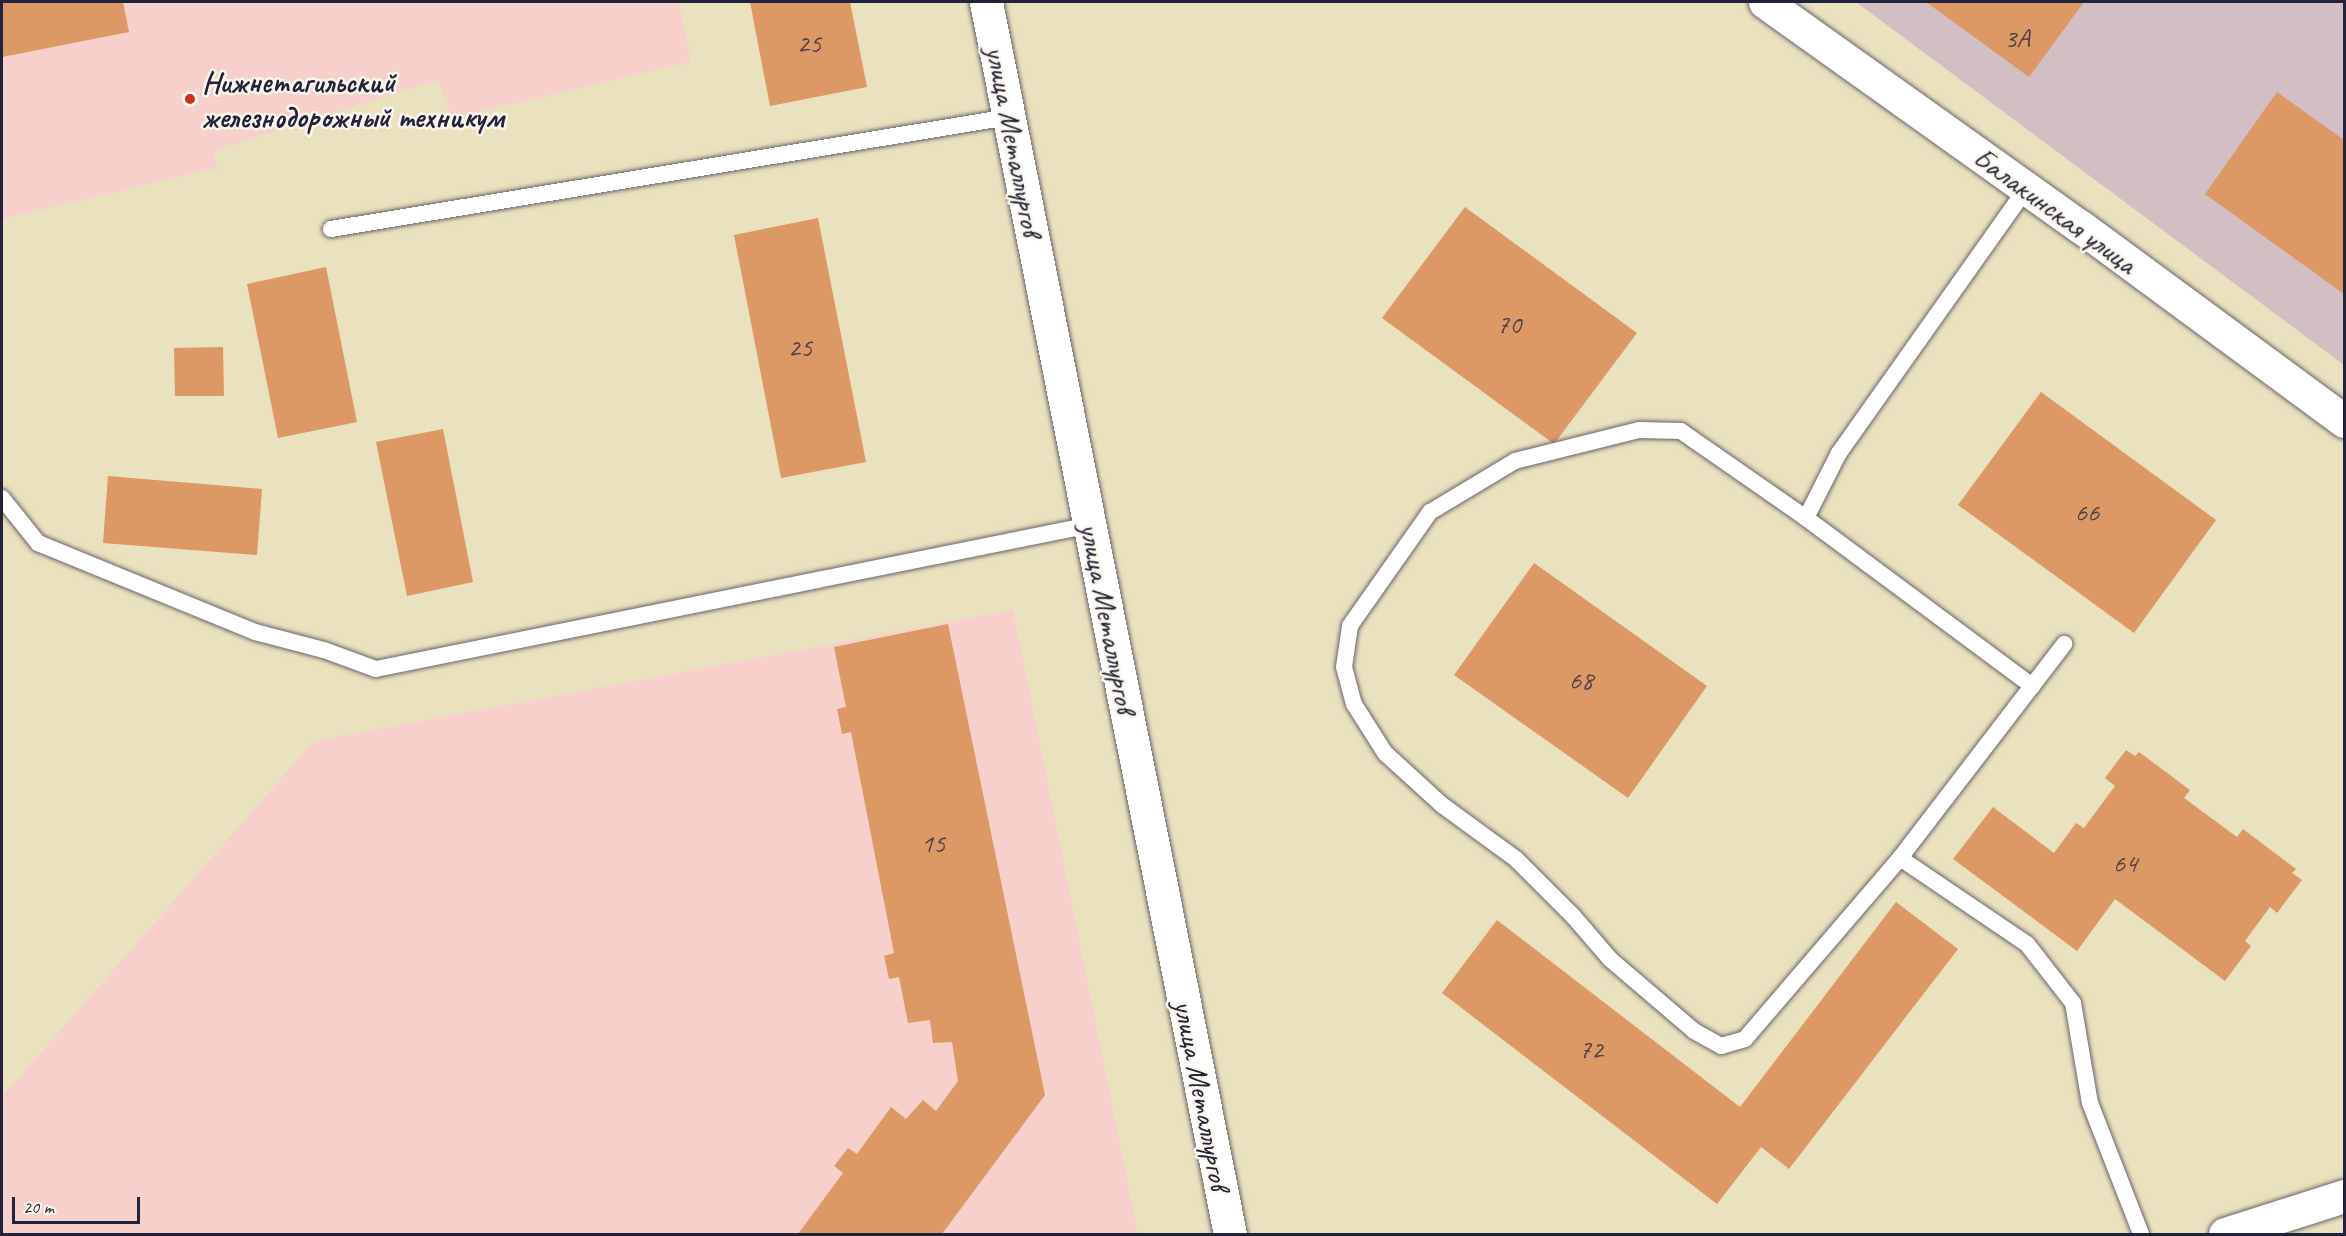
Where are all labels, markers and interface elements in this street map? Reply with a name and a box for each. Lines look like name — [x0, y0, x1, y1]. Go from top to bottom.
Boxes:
house number: 3А — [2004, 23, 2030, 55]
house number: 25 — [797, 28, 821, 60]
street label: улица Металлургов — [978, 44, 1050, 238]
place label: Нижнетагильский железнодорожный техникум — [202, 64, 504, 134]
marker: Нижнетагильский железнодорожный техникум — [183, 92, 197, 106]
street label: Балакинская улица — [1966, 138, 2144, 282]
house number: 70 — [1497, 309, 1521, 341]
house number: 25 — [788, 332, 812, 364]
house number: 66 — [2075, 497, 2099, 529]
street label: улица Металлургов — [1072, 521, 1144, 715]
house number: 68 — [1569, 665, 1593, 697]
house number: 15 — [921, 828, 945, 860]
house number: 64 — [2113, 848, 2137, 880]
street label: улица Металлургов — [1166, 998, 1238, 1192]
house number: 72 — [1579, 1034, 1603, 1066]
scale bar — [15, 1185, 142, 1223]
text: 20 m — [23, 1196, 54, 1218]

